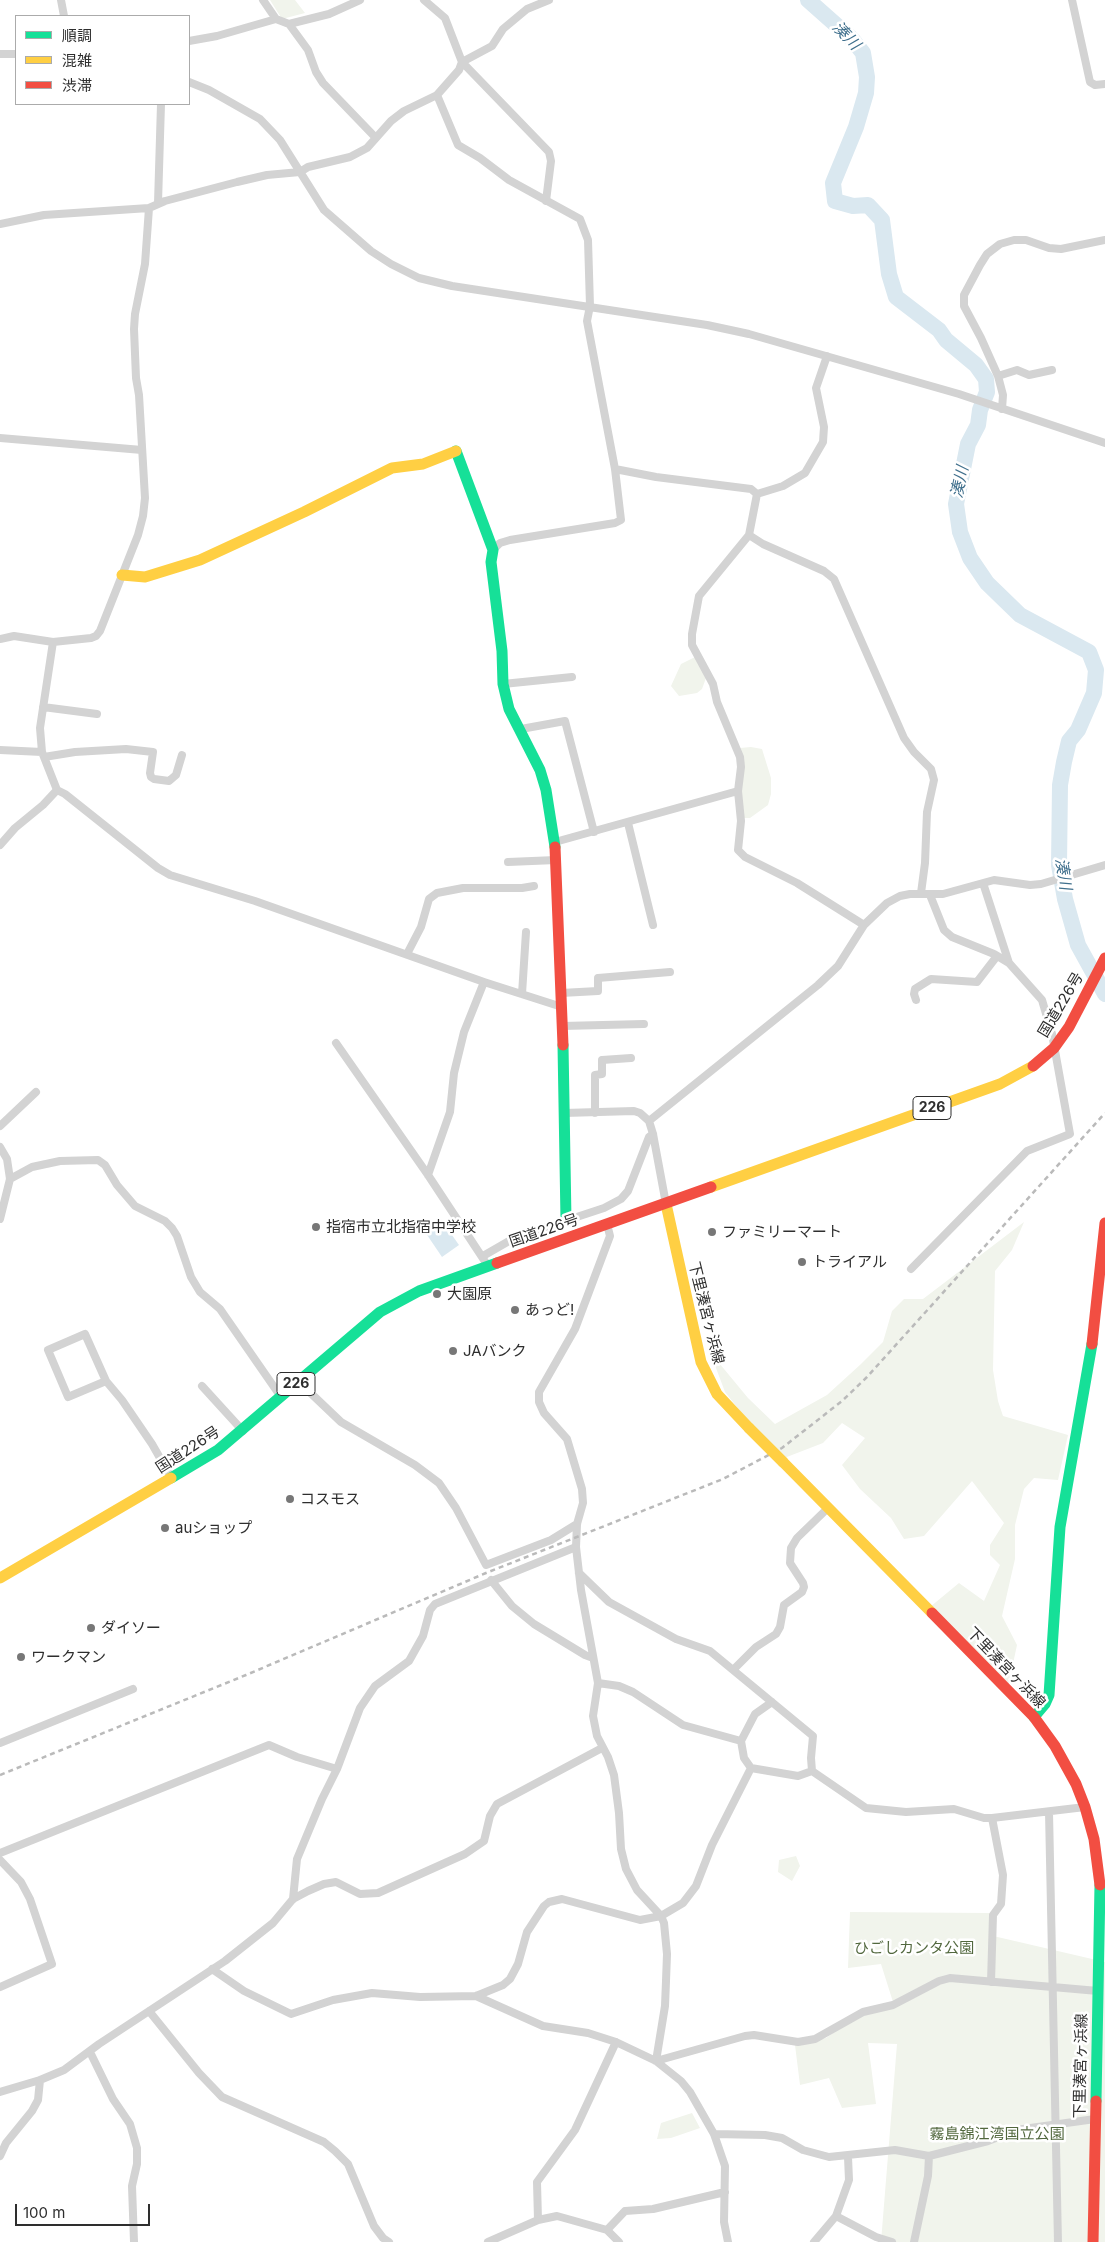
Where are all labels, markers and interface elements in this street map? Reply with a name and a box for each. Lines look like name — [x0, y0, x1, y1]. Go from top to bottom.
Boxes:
legend — [15, 15, 190, 105]
water label: 湊川 — [828, 18, 864, 54]
text: 順調 — [62, 26, 92, 45]
text: 混雑 — [62, 51, 92, 70]
text: 渋滞 — [62, 76, 92, 95]
water label: 湊川 — [947, 464, 973, 500]
water label: 湊川 — [1051, 857, 1075, 891]
street label: 国道226号 — [1035, 969, 1087, 1041]
road number: 226 — [913, 1096, 951, 1120]
street label: 国道226号 — [507, 1211, 581, 1251]
place label: 指宿市立北指宿中学校 — [326, 1218, 476, 1236]
marker: 指宿市立北指宿中学校 — [310, 1221, 322, 1233]
place label: ファミリーマート — [722, 1223, 842, 1241]
marker: ファミリーマート — [706, 1226, 718, 1238]
place label: トライアル — [812, 1253, 887, 1271]
marker: トライアル — [796, 1256, 808, 1268]
street label: 下里湊宮ヶ浜線 — [685, 1260, 727, 1366]
place label: 大園原 — [447, 1285, 492, 1303]
marker: 大園原 — [431, 1288, 443, 1300]
place label: あっど! — [525, 1301, 574, 1319]
marker: あっど! — [509, 1304, 521, 1316]
place label: JAバンク — [463, 1342, 527, 1360]
marker: JAバンク — [447, 1345, 459, 1357]
road number: 226 — [277, 1372, 315, 1396]
street label: 国道226号 — [153, 1423, 223, 1477]
place label: コスモス — [300, 1490, 360, 1508]
marker: コスモス — [284, 1493, 296, 1505]
place label: auショップ — [175, 1519, 252, 1537]
marker: auショップ — [159, 1522, 171, 1534]
place label: ダイソー — [101, 1619, 161, 1637]
marker: ダイソー — [85, 1622, 97, 1634]
street label: 下里湊宮ヶ浜線 — [963, 1624, 1049, 1712]
place label: ワークマン — [31, 1648, 106, 1666]
marker: ワークマン — [15, 1651, 27, 1663]
park label: ひごしカンタ公園 — [854, 1939, 974, 1957]
street label: 下里湊宮ヶ浜線 — [1071, 2013, 1091, 2119]
park label: 霧島錦江湾国立公園 — [930, 2125, 1064, 2143]
scale bar — [18, 2194, 152, 2226]
text: 100 m — [23, 2203, 65, 2222]

